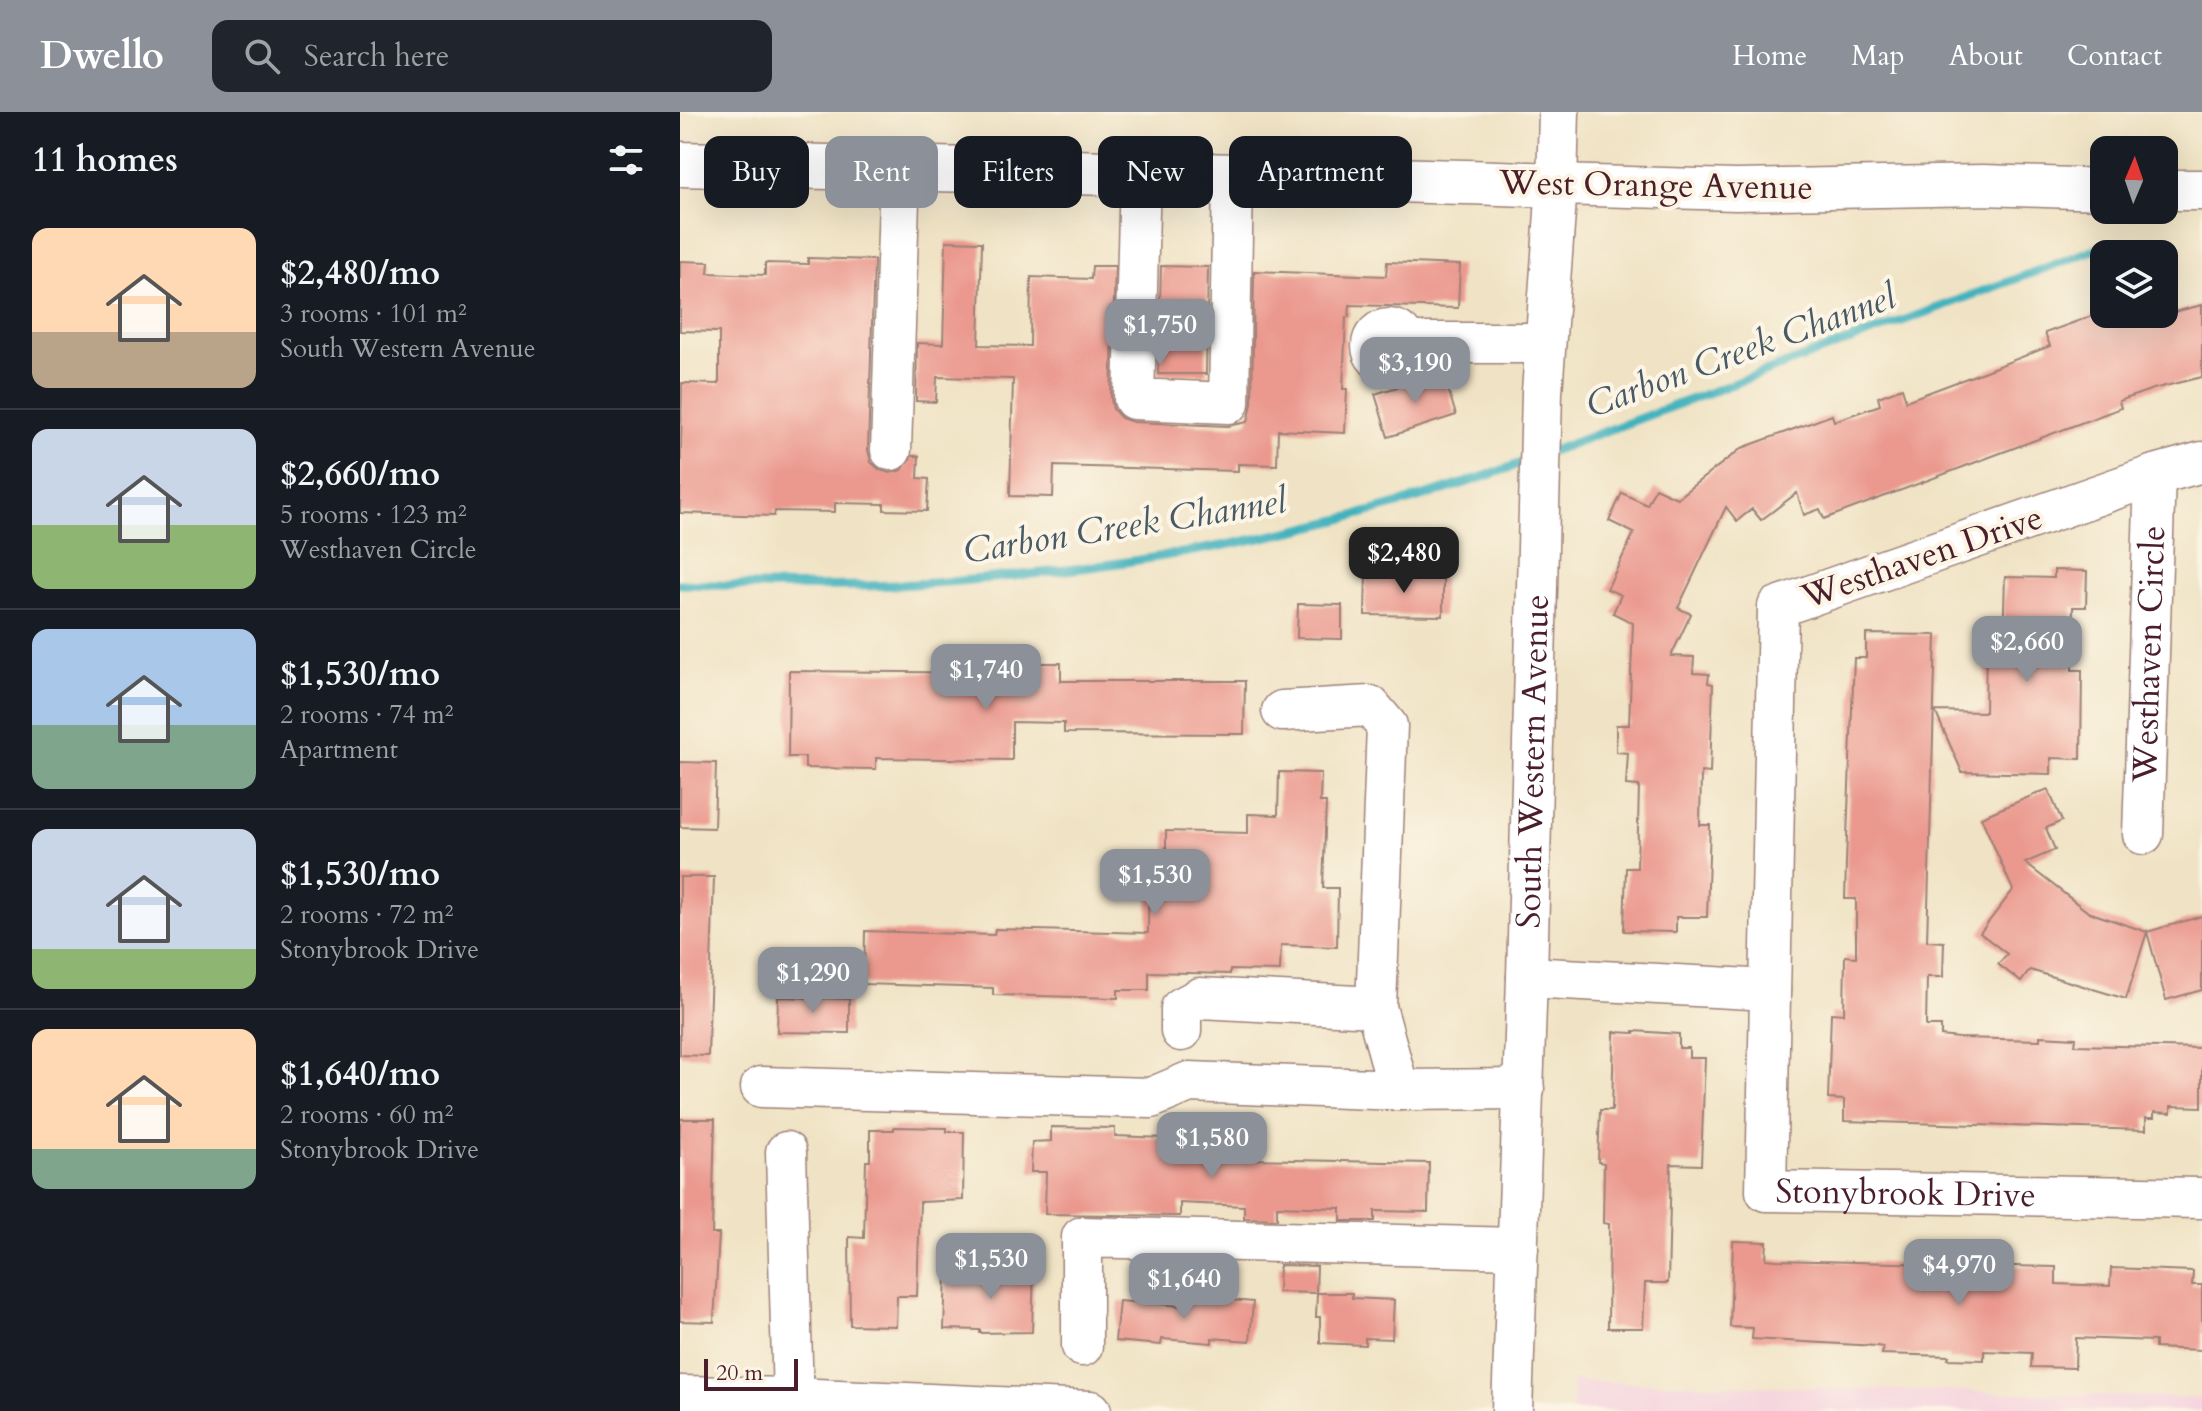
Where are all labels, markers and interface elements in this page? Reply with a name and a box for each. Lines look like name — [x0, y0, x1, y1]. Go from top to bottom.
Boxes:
search box — [212, 20, 772, 92]
text: Dwello — [40, 30, 164, 82]
icon: search — [240, 34, 284, 78]
text: Search here — [304, 36, 449, 77]
text: Home — [1732, 37, 1807, 75]
text: Map — [1851, 37, 1905, 75]
text: About — [1949, 37, 2023, 75]
text: Contact — [2067, 37, 2162, 75]
chip: Buy — [704, 136, 809, 208]
chip: Rent — [825, 136, 938, 208]
chip: Filters — [954, 136, 1082, 208]
chip: New — [1098, 136, 1213, 208]
chip: Apartment — [1229, 136, 1412, 208]
north arrow — [2090, 136, 2178, 224]
map controls — [2090, 136, 2178, 328]
text: 11 homes — [32, 137, 178, 183]
icon: filters — [604, 138, 648, 182]
street label: West Orange Avenue — [1498, 159, 1813, 211]
button: layers — [2090, 240, 2178, 328]
text: $2,480/mo — [280, 250, 440, 296]
icon: home — [96, 260, 192, 356]
water label: Carbon Creek Channel — [1579, 272, 1904, 430]
text: 3 rooms · 101 m² — [280, 296, 467, 331]
pin: $1,750 — [1095, 299, 1225, 367]
text: $1,750 — [1123, 307, 1197, 342]
text: South Western Avenue — [280, 331, 536, 366]
pin: $3,190 — [1350, 337, 1480, 405]
text: $3,190 — [1378, 345, 1452, 380]
text: $2,660/mo — [280, 451, 440, 497]
icon: home — [96, 461, 192, 557]
water label: Carbon Creek Channel — [960, 476, 1291, 576]
street label: Westhaven Drive — [1795, 494, 2049, 620]
text: 5 rooms · 123 m² — [280, 497, 467, 532]
street label: Westhaven Circle — [2122, 525, 2176, 784]
pin: $2,480 — [1339, 527, 1469, 595]
text: Westhaven Circle — [280, 532, 477, 567]
text: $2,480 — [1367, 535, 1441, 570]
street label: South Western Avenue — [1505, 594, 1560, 929]
pin: $2,660 — [1962, 616, 2092, 684]
text: $2,660 — [1990, 624, 2064, 659]
pin: $1,740 — [921, 644, 1051, 712]
text: $1,530/mo — [280, 651, 440, 697]
text: $1,740 — [949, 652, 1023, 687]
icon: home — [96, 661, 192, 757]
text: 2 rooms · 74 m² — [280, 697, 453, 732]
text: Apartment — [280, 732, 398, 767]
pin: $1,530 — [1090, 849, 1220, 917]
text: $1,530/mo — [280, 851, 440, 897]
text: $1,530 — [1118, 857, 1192, 892]
icon: home — [96, 861, 192, 957]
text: 2 rooms · 72 m² — [280, 897, 453, 932]
text: Stonybrook Drive — [280, 932, 479, 967]
pin: $1,290 — [748, 947, 878, 1015]
text: $1,290 — [776, 955, 850, 990]
text: $1,640/mo — [280, 1051, 440, 1097]
icon: home — [96, 1061, 192, 1157]
text: 2 rooms · 60 m² — [280, 1097, 453, 1132]
pin: $1,580 — [1147, 1112, 1277, 1180]
text: $1,580 — [1175, 1120, 1249, 1155]
text: Stonybrook Drive — [280, 1132, 479, 1167]
street label: Stonybrook Drive — [1775, 1168, 2036, 1218]
pin: $1,530 — [926, 1233, 1056, 1301]
pin: $4,970 — [1894, 1239, 2024, 1307]
text: $1,530 — [954, 1241, 1028, 1276]
text: $4,970 — [1922, 1247, 1996, 1282]
pin: $1,640 — [1119, 1253, 1249, 1321]
text: $1,640 — [1147, 1261, 1221, 1296]
scale bar — [704, 1355, 798, 1391]
text: 20 m — [716, 1358, 763, 1388]

